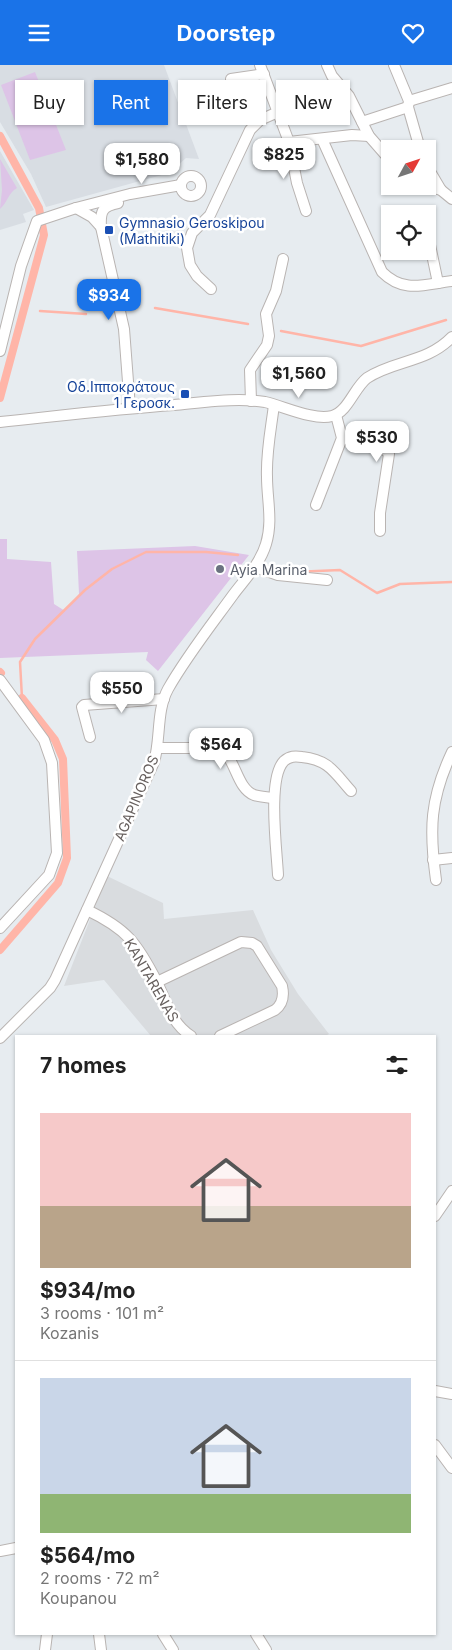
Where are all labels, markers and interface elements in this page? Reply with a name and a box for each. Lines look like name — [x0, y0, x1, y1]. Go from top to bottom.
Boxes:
icon: menu — [25, 19, 53, 47]
icon: heart — [399, 19, 427, 47]
text: Doorstep — [177, 20, 275, 46]
chip: Buy — [15, 80, 84, 125]
chip: Rent — [94, 80, 168, 125]
chip: Filters — [178, 80, 266, 125]
chip: New — [276, 80, 350, 125]
pin: $825 — [254, 137, 314, 180]
north arrow — [381, 140, 436, 195]
map controls — [381, 140, 436, 260]
pin: $1,580 — [101, 143, 183, 185]
text: $825 — [263, 144, 305, 164]
text: $1,580 — [115, 149, 169, 169]
button: locate — [381, 205, 436, 260]
place label: Gymnasio Geroskipou (Mathitiki) — [119, 214, 265, 247]
marker: Gymnasio Geroskipou (Mathitiki) — [103, 224, 115, 236]
pin: $934 — [79, 279, 139, 321]
text: $934 — [88, 285, 130, 305]
pin: $1,560 — [258, 357, 340, 399]
text: $1,560 — [272, 363, 326, 383]
place label: Οδ.Ιπποκράτους 1 Γεροσκ. — [67, 378, 175, 411]
marker: Οδ.Ιπποκράτους 1 Γεροσκ. — [179, 388, 191, 400]
pin: $530 — [347, 421, 407, 463]
text: $530 — [356, 427, 398, 447]
place label: Ayia Marina — [230, 561, 307, 578]
marker: Ayia Marina — [214, 563, 226, 575]
pin: $550 — [92, 671, 152, 714]
text: $550 — [101, 678, 143, 698]
pin: $564 — [191, 727, 251, 770]
text: $564 — [200, 734, 242, 754]
street label: AGAPINOROS — [110, 752, 162, 843]
street label: KANTARENAS — [121, 935, 183, 1025]
icon: filters — [383, 1051, 411, 1079]
text: 7 homes — [40, 1053, 127, 1078]
icon: home — [181, 1145, 271, 1235]
text: $934/mo — [40, 1278, 135, 1303]
text: 3 rooms · 101 m² — [40, 1303, 164, 1323]
text: Kozanis — [40, 1323, 99, 1343]
icon: home — [181, 1411, 271, 1501]
text: $564/mo — [40, 1543, 135, 1568]
text: 2 rooms · 72 m² — [40, 1568, 160, 1588]
text: Koupanou — [40, 1588, 117, 1608]

